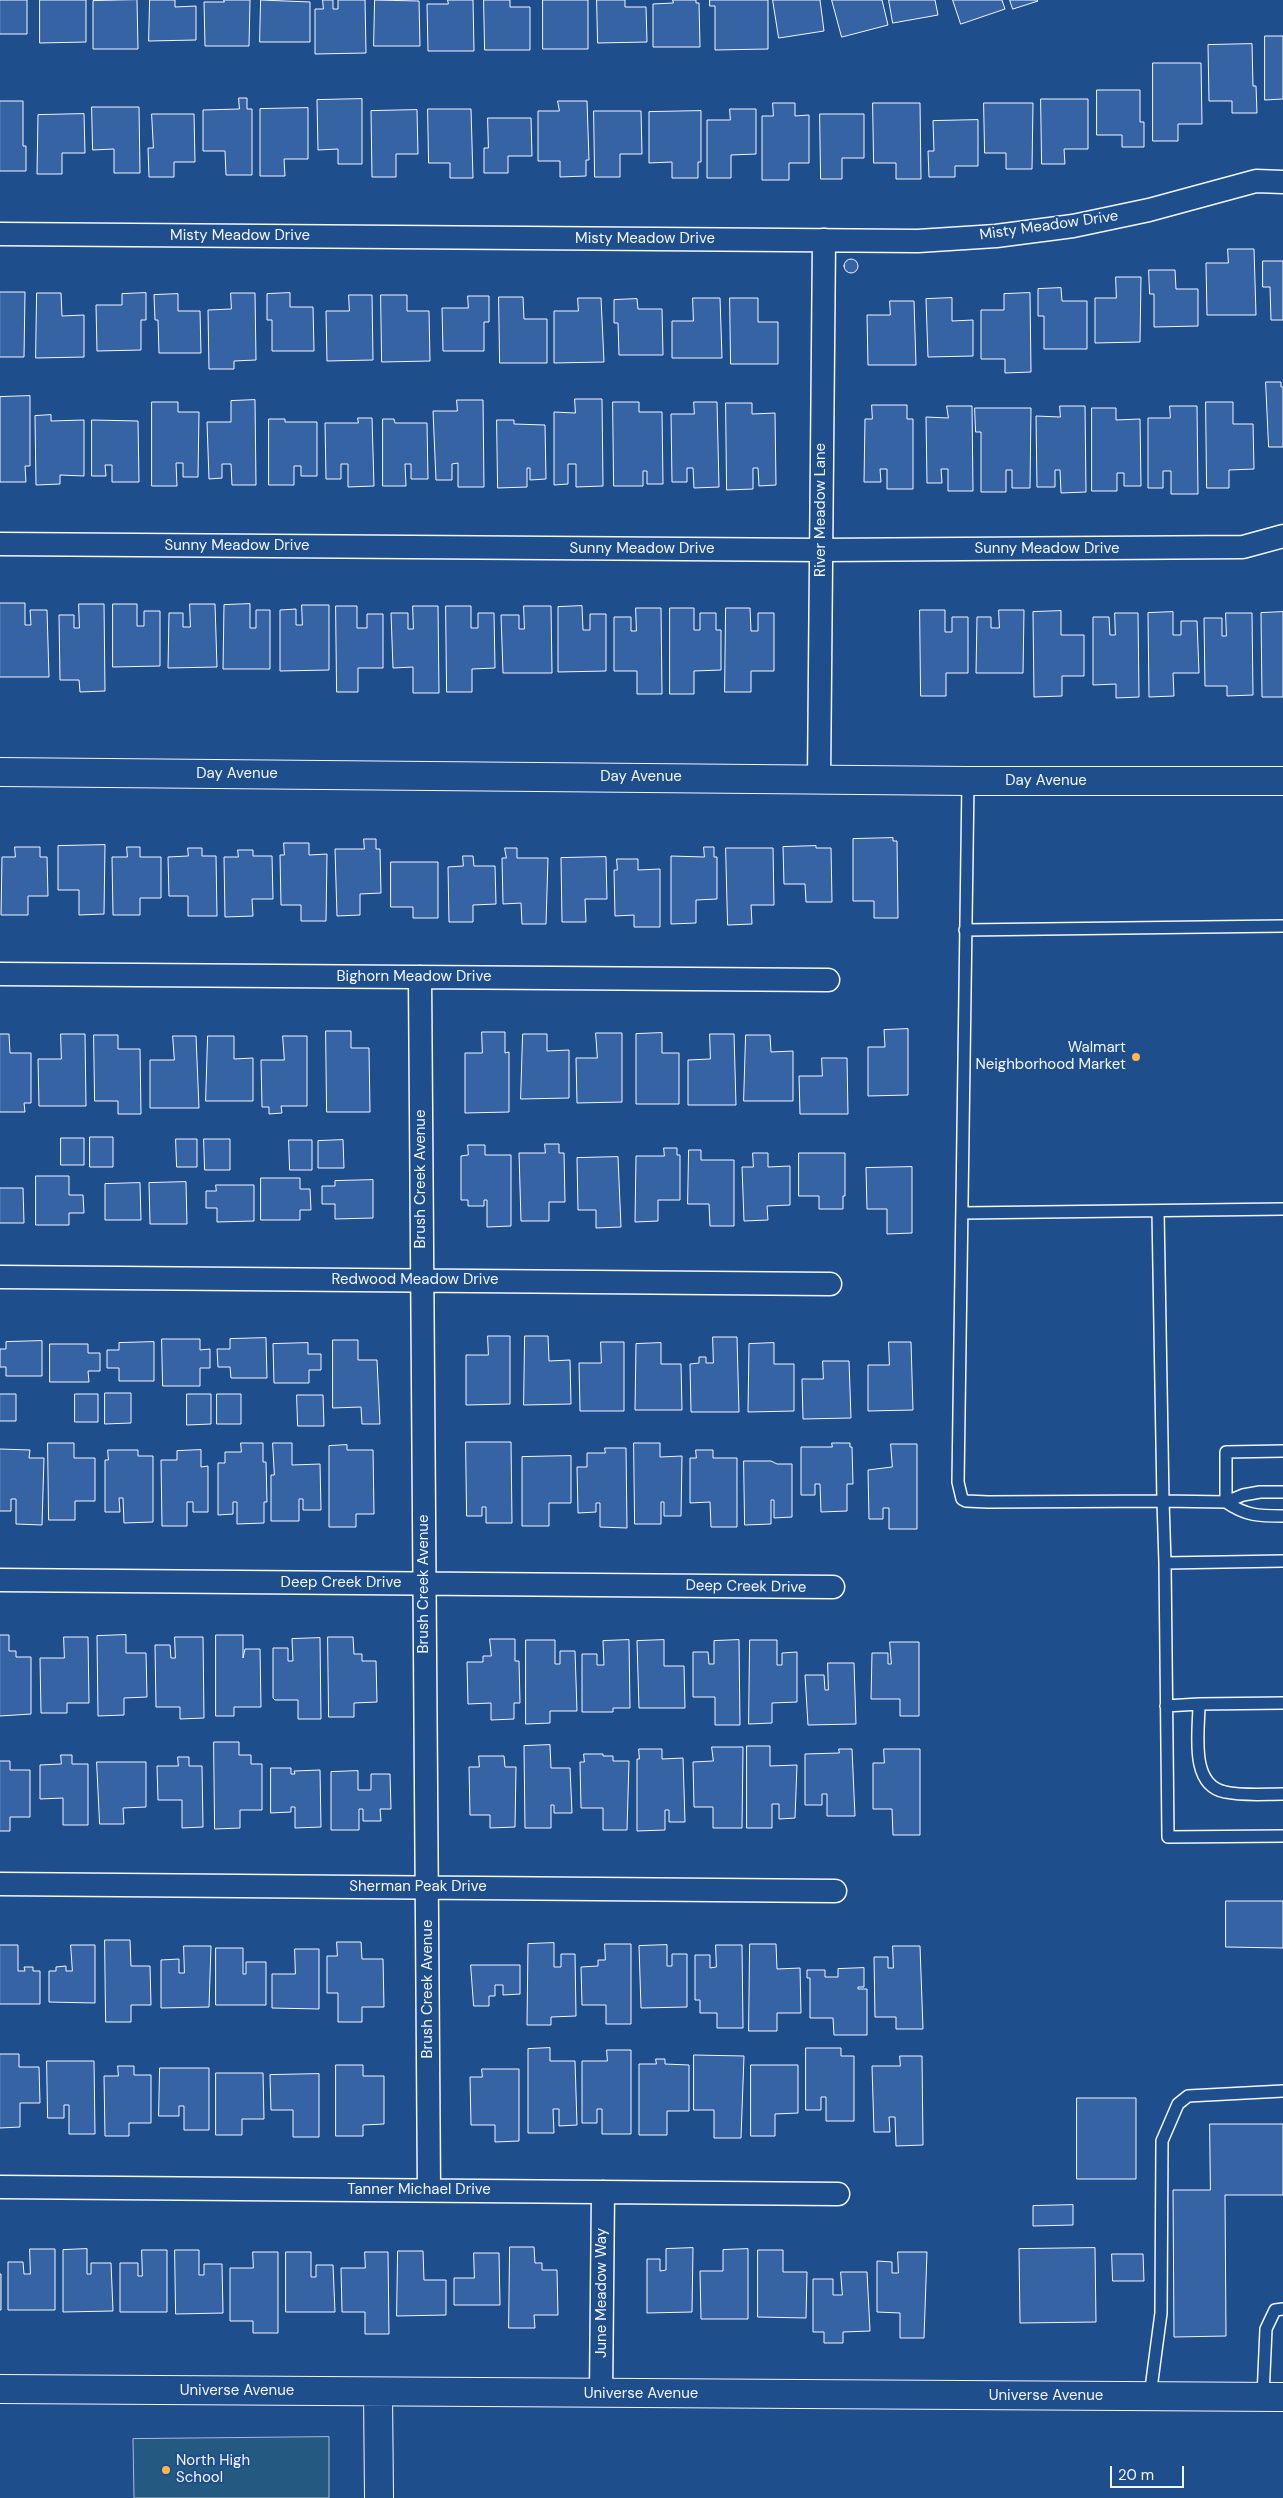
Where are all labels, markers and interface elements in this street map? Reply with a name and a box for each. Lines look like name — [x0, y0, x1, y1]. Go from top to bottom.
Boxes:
street label: Misty Meadow Drive — [978, 207, 1120, 245]
street label: Misty Meadow Drive — [170, 227, 310, 245]
street label: Misty Meadow Drive — [575, 230, 715, 248]
street label: River Meadow Lane — [812, 443, 830, 577]
street label: Sunny Meadow Drive — [165, 537, 309, 555]
street label: Sunny Meadow Drive — [570, 540, 714, 558]
street label: Sunny Meadow Drive — [975, 540, 1119, 558]
street label: Day Avenue — [196, 765, 278, 783]
street label: Day Avenue — [600, 768, 682, 786]
street label: Day Avenue — [1005, 772, 1087, 790]
street label: Bighorn Meadow Drive — [337, 968, 491, 986]
place label: Walmart Neighborhood Market — [975, 1039, 1126, 1074]
marker: Walmart Neighborhood Market — [1130, 1051, 1142, 1063]
street label: Brush Creek Avenue — [412, 1110, 430, 1248]
street label: Redwood Meadow Drive — [332, 1271, 498, 1289]
street label: Brush Creek Avenue — [415, 1515, 433, 1653]
street label: Deep Creek Drive — [281, 1574, 401, 1592]
street label: Deep Creek Drive — [685, 1577, 807, 1597]
street label: Sherman Peak Drive — [349, 1878, 487, 1896]
street label: Brush Creek Avenue — [419, 1920, 437, 2058]
street label: Tanner Michael Drive — [347, 2181, 491, 2199]
street label: June Meadow Way — [593, 2228, 611, 2358]
street label: Universe Avenue — [180, 2382, 294, 2400]
street label: Universe Avenue — [584, 2385, 698, 2403]
street label: Universe Avenue — [989, 2387, 1103, 2405]
place label: North High School — [176, 2452, 250, 2487]
scale bar — [1113, 2456, 1187, 2488]
marker: North High School — [160, 2464, 172, 2476]
text: 20 m — [1118, 2465, 1154, 2485]

